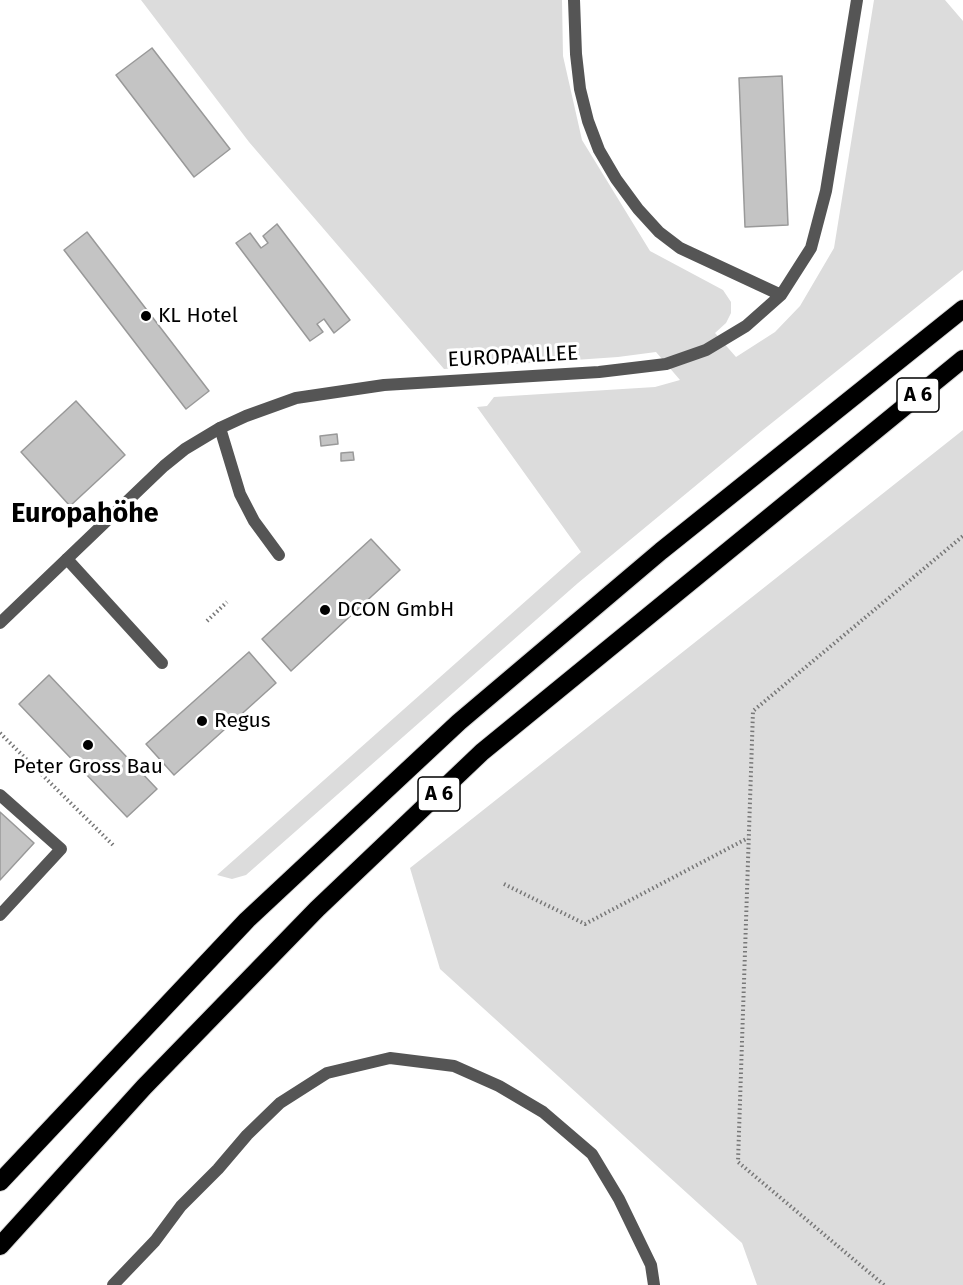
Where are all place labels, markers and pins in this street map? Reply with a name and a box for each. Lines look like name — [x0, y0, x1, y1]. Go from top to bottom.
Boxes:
place label: KL Hotel — [158, 303, 238, 329]
marker: KL Hotel — [139, 309, 153, 323]
place label: DCON GmbH — [337, 597, 454, 623]
marker: DCON GmbH — [318, 603, 332, 617]
place label: Regus — [214, 708, 271, 734]
marker: Regus — [195, 714, 209, 728]
marker: Peter Gross Bau — [81, 738, 95, 752]
place label: Peter Gross Bau — [13, 754, 163, 780]

